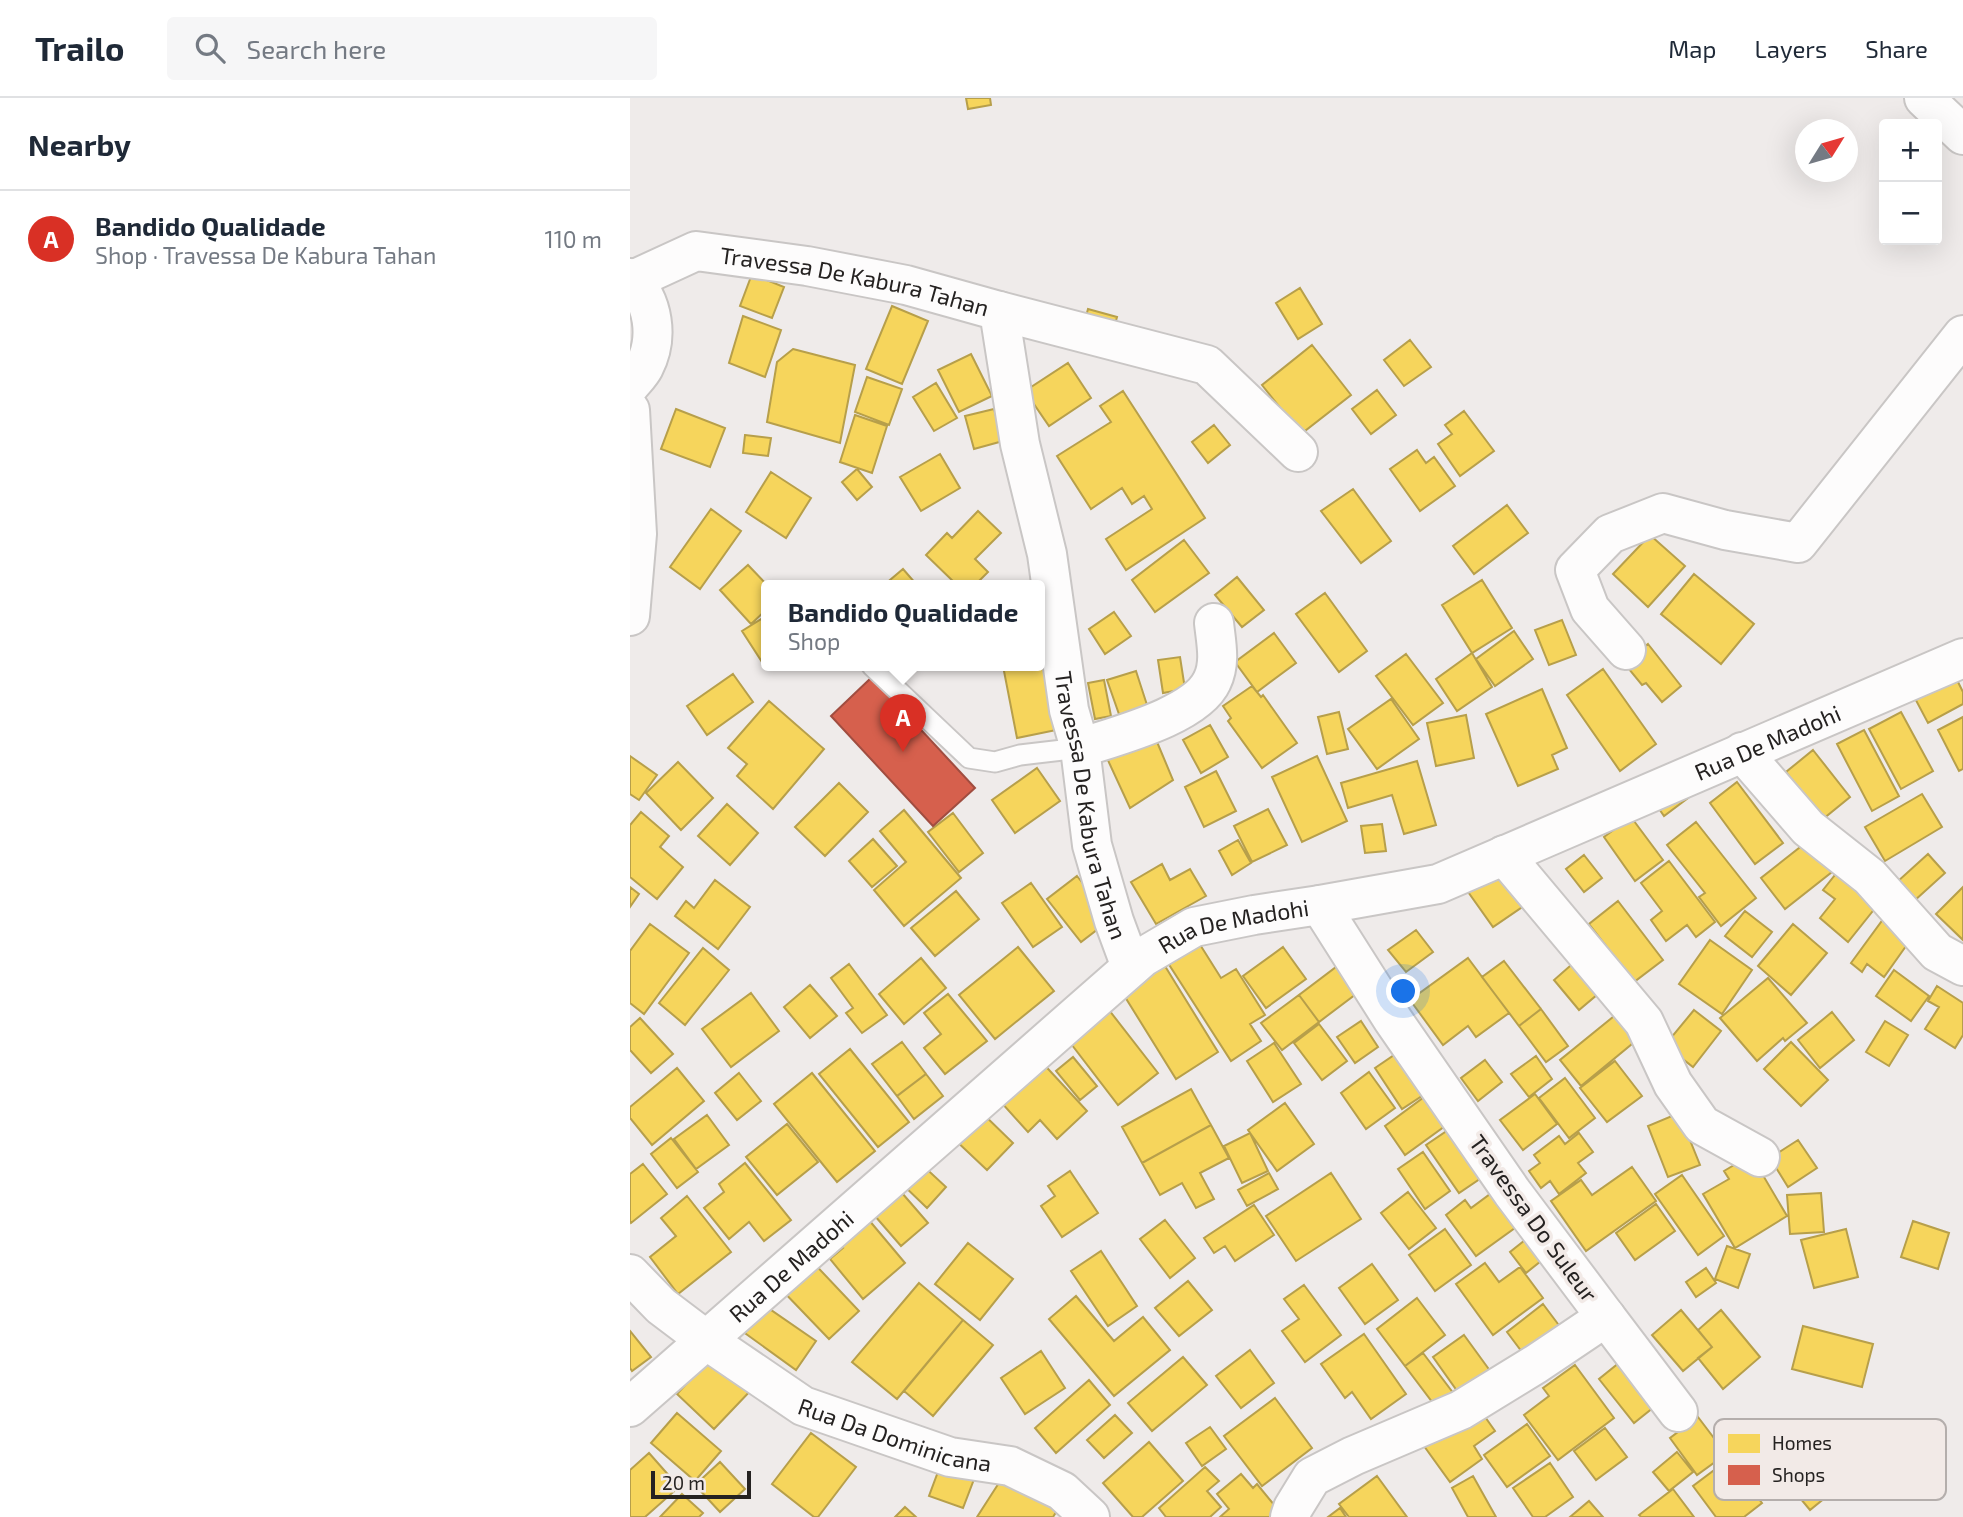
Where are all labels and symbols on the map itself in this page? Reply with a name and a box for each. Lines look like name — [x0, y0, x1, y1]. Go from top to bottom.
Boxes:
north arrow — [1795, 119, 1858, 182]
street label: Travessa De Kabura Tahan — [719, 240, 992, 322]
street label: Travessa De Kabura Tahan — [1050, 669, 1133, 943]
pin: A — [880, 694, 926, 752]
street label: Rua De Madohi — [1690, 698, 1845, 786]
street label: Rua De Madohi — [1153, 893, 1311, 959]
your location — [1386, 974, 1420, 1008]
street label: Travessa Do Suleur — [1464, 1129, 1604, 1307]
street label: Rua De Madohi — [723, 1204, 859, 1328]
street label: Rua Da Dominicana — [795, 1391, 993, 1477]
legend — [1714, 1419, 1946, 1500]
text: Homes — [1772, 1431, 1832, 1454]
text: Shops — [1772, 1463, 1825, 1486]
scale bar — [651, 1468, 751, 1500]

